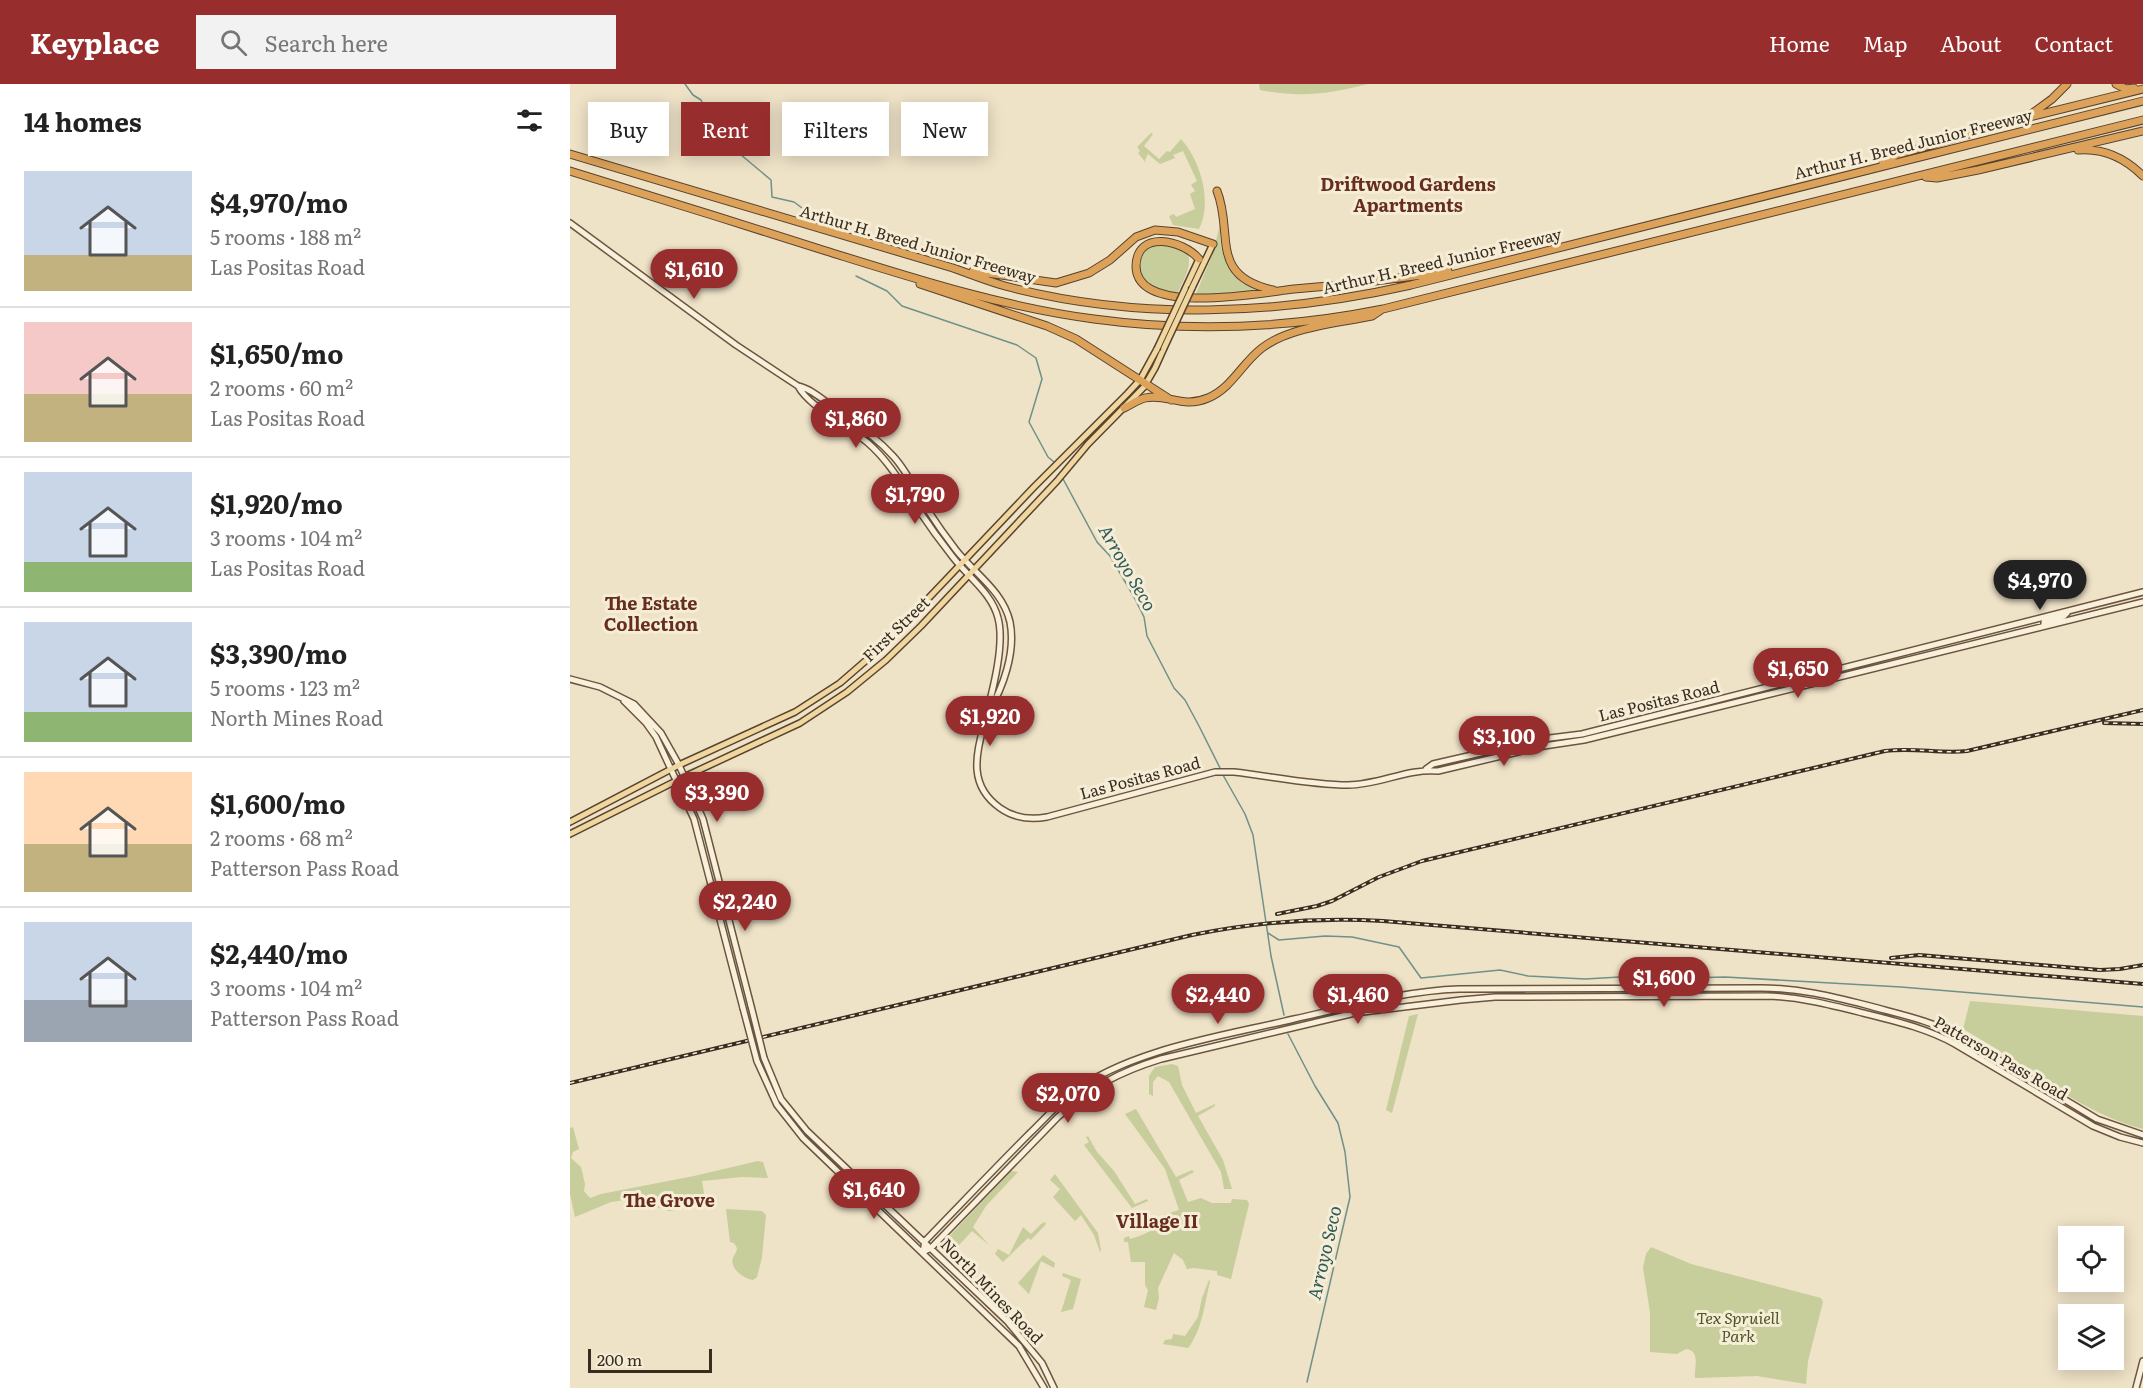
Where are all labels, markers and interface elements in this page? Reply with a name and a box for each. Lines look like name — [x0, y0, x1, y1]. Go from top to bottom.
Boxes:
search box — [196, 15, 616, 69]
text: Keyplace — [30, 21, 160, 63]
icon: search — [217, 26, 250, 59]
text: Search here — [265, 26, 388, 59]
text: Home — [1769, 27, 1830, 58]
text: Map — [1863, 27, 1907, 58]
text: About — [1940, 27, 2002, 58]
text: Contact — [2035, 27, 2113, 58]
text: 14 homes — [24, 101, 142, 140]
chip: Buy — [588, 102, 669, 156]
chip: Rent — [681, 102, 770, 156]
chip: Filters — [782, 102, 889, 156]
chip: New — [901, 102, 988, 156]
street label: Arthur H. Breed Junior Freeway — [1791, 102, 2035, 184]
icon: filters — [513, 104, 546, 137]
district label: Driftwood Gardens Apartments — [1320, 170, 1496, 218]
text: $4,970/mo — [210, 182, 348, 221]
icon: home — [72, 195, 144, 267]
street label: Arthur H. Breed Junior Freeway — [797, 198, 1040, 288]
text: 5 rooms · 188 m² — [210, 221, 361, 251]
street label: Arthur H. Breed Junior Freeway — [1320, 221, 1564, 299]
pin: $1,610 — [645, 249, 743, 300]
text: Las Positas Road — [210, 251, 365, 281]
text: $1,610 — [665, 253, 723, 283]
text: $1,650/mo — [210, 333, 343, 372]
icon: home — [72, 346, 144, 418]
text: 2 rooms · 60 m² — [210, 372, 353, 402]
pin: $1,860 — [807, 398, 905, 449]
text: Las Positas Road — [210, 402, 365, 432]
text: $1,860 — [825, 402, 887, 432]
pin: $1,790 — [866, 474, 964, 525]
text: $1,790 — [885, 478, 945, 508]
text: $1,920/mo — [210, 483, 343, 522]
icon: home — [72, 496, 144, 568]
water label: Arroyo Seco — [1093, 519, 1164, 616]
text: 3 rooms · 104 m² — [210, 522, 362, 552]
text: Las Positas Road — [210, 552, 365, 582]
pin: $4,970 — [1991, 560, 2089, 611]
text: $4,970 — [2008, 564, 2072, 594]
district label: The Estate Collection — [604, 589, 699, 637]
street label: First Street — [856, 590, 935, 666]
text: $3,390/mo — [210, 633, 347, 672]
icon: home — [72, 646, 144, 718]
pin: $1,650 — [1749, 648, 1847, 699]
text: $1,650 — [1767, 652, 1829, 682]
text: 5 rooms · 123 m² — [210, 672, 360, 702]
street label: Las Positas Road — [1596, 673, 1722, 727]
pin: $1,920 — [941, 696, 1039, 747]
text: $1,920 — [960, 700, 1020, 730]
text: North Mines Road — [210, 702, 383, 732]
pin: $3,100 — [1455, 716, 1553, 767]
text: $3,100 — [1473, 720, 1535, 750]
street label: Las Positas Road — [1077, 749, 1203, 805]
pin: $3,390 — [668, 772, 766, 823]
text: $3,390 — [685, 776, 749, 806]
text: $1,600/mo — [210, 783, 345, 822]
icon: home — [72, 796, 144, 868]
text: 2 rooms · 68 m² — [210, 822, 353, 852]
text: Patterson Pass Road — [210, 852, 399, 882]
pin: $2,240 — [696, 881, 794, 932]
text: $2,240 — [713, 885, 777, 915]
text: $2,440/mo — [210, 933, 348, 972]
icon: home — [72, 946, 144, 1018]
pin: $1,600 — [1615, 957, 1713, 1008]
text: $1,600 — [1632, 961, 1696, 991]
text: 3 rooms · 104 m² — [210, 972, 362, 1002]
pin: $2,440 — [1169, 974, 1267, 1025]
pin: $1,460 — [1309, 974, 1407, 1025]
text: $2,440 — [1186, 978, 1251, 1008]
text: $1,460 — [1327, 978, 1389, 1008]
text: Patterson Pass Road — [210, 1002, 399, 1032]
street label: Patterson Pass Road — [1930, 1009, 2073, 1105]
pin: $2,070 — [1019, 1073, 1117, 1124]
text: $2,070 — [1036, 1077, 1100, 1107]
pin: $1,640 — [825, 1169, 923, 1220]
text: $1,640 — [843, 1173, 905, 1203]
district label: The Grove — [623, 1186, 715, 1213]
water label: Arroyo Seco — [1300, 1203, 1347, 1302]
district label: Village II — [1116, 1207, 1198, 1234]
map controls — [2058, 1226, 2124, 1370]
button: locate — [2058, 1226, 2124, 1292]
street label: North Mines Road — [936, 1232, 1050, 1349]
button: layers — [2058, 1304, 2124, 1370]
park label: Tex Spruiell Park — [1696, 1305, 1780, 1347]
scale bar — [588, 1346, 712, 1374]
text: 200 m — [597, 1347, 642, 1371]

